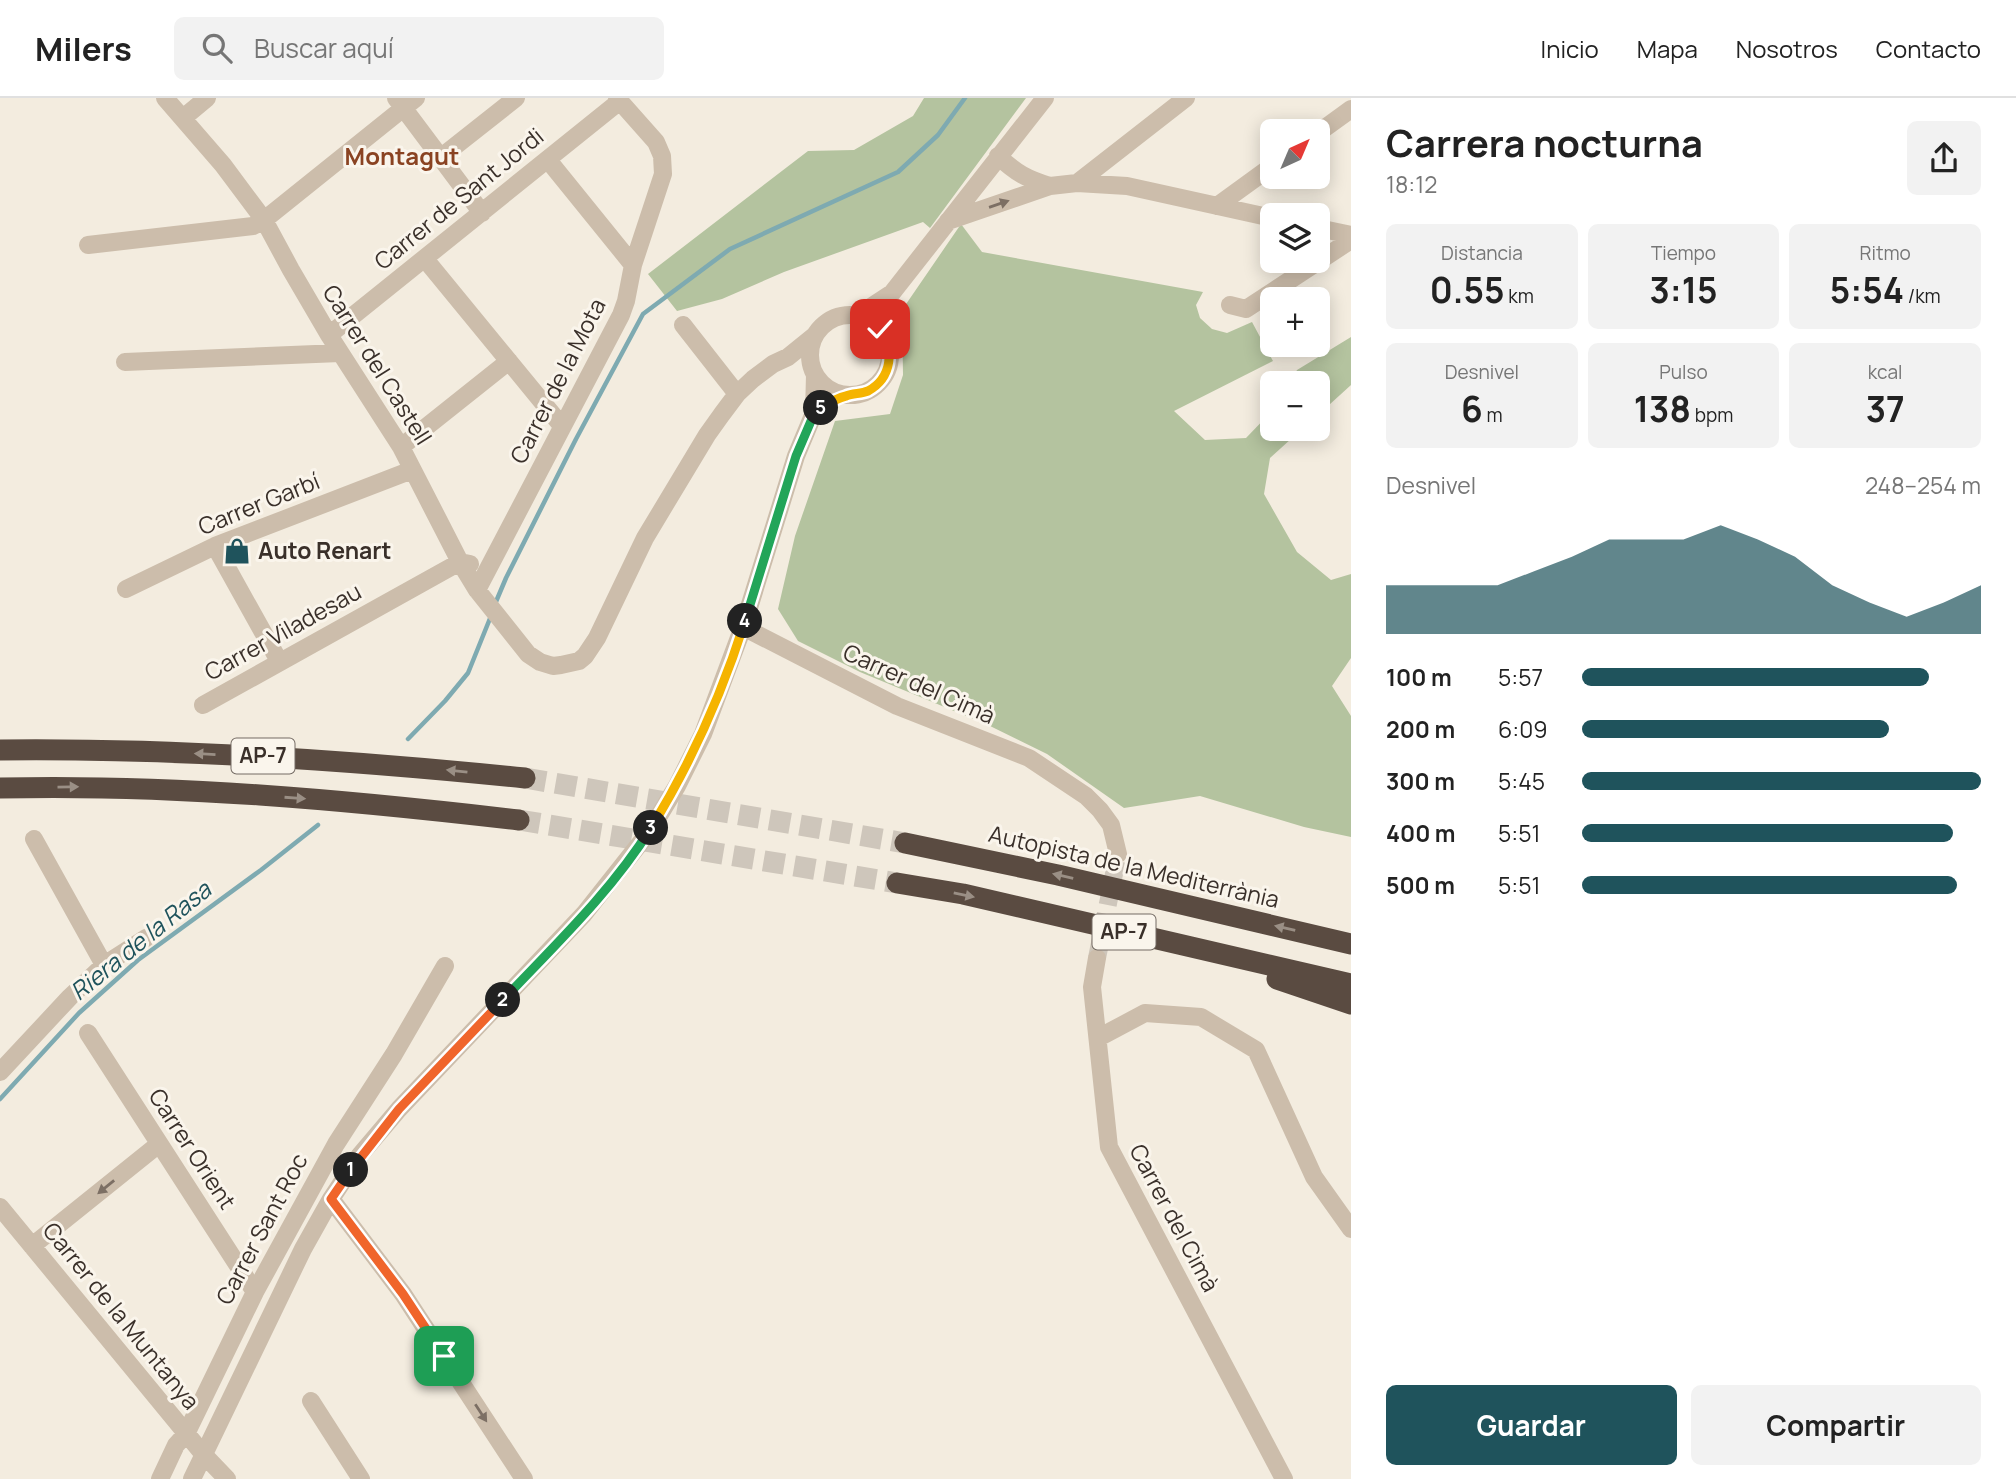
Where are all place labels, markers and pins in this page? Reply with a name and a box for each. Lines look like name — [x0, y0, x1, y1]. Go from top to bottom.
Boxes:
pin — [850, 299, 910, 359]
pin: 5 — [804, 390, 838, 426]
place label: Auto Renart — [258, 534, 391, 566]
shop icon: Auto Renart — [222, 536, 252, 566]
pin: 4 — [728, 603, 762, 638]
pin: 3 — [634, 810, 668, 846]
pin: 2 — [486, 982, 520, 1018]
pin: 1 — [334, 1152, 368, 1188]
pin — [414, 1326, 474, 1386]

